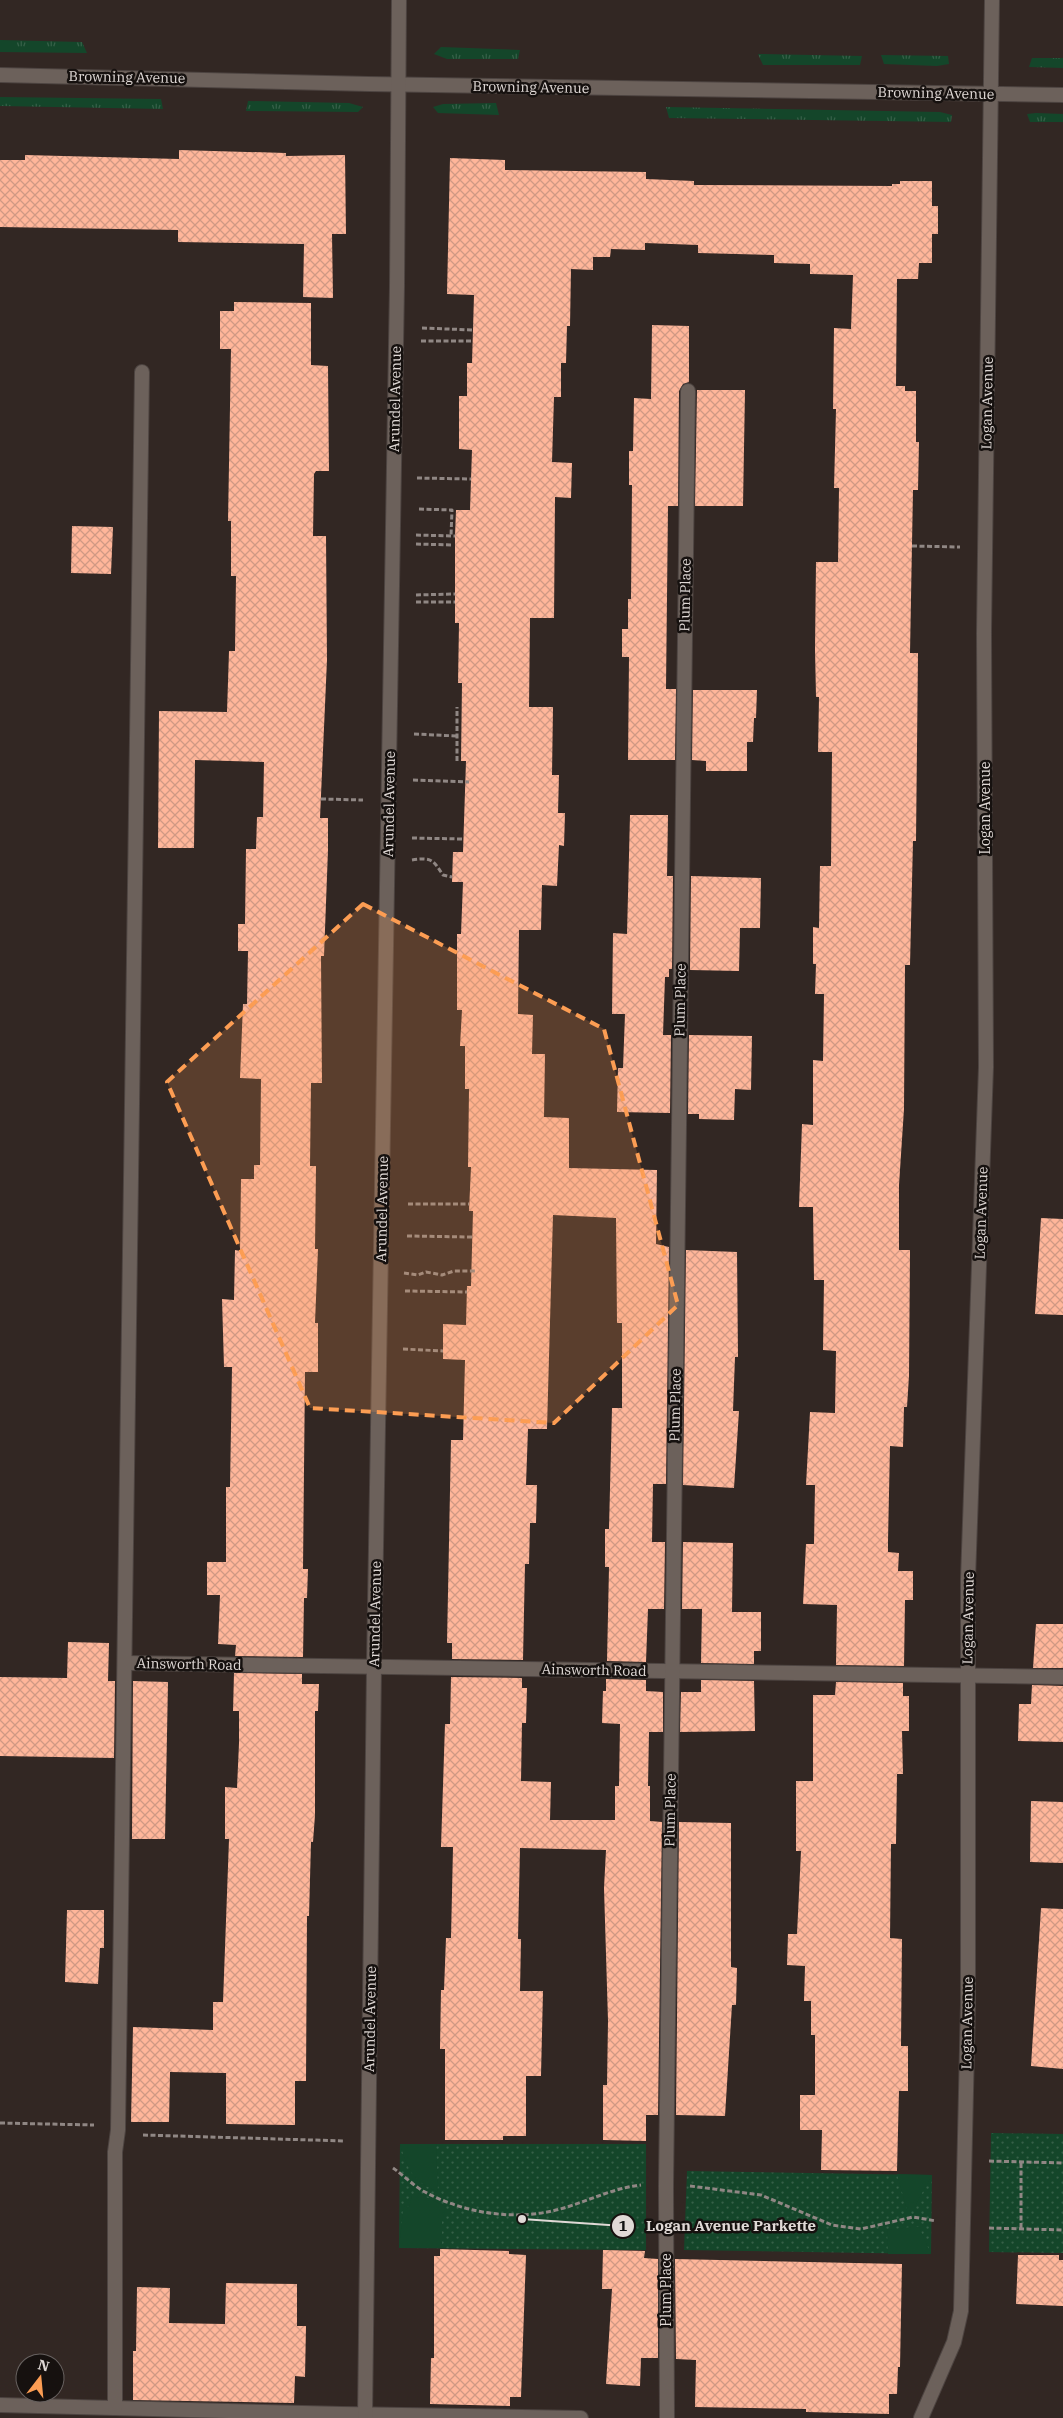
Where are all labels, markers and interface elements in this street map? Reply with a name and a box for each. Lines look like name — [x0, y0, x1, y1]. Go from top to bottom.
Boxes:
street label: Browning Avenue — [69, 67, 185, 87]
street label: Browning Avenue — [473, 77, 589, 97]
street label: Browning Avenue — [878, 83, 994, 103]
street label: Arundel Avenue — [385, 346, 405, 452]
street label: Logan Avenue — [977, 356, 997, 450]
street label: Plum Place — [675, 558, 695, 632]
street label: Arundel Avenue — [379, 751, 399, 857]
street label: Logan Avenue — [976, 762, 994, 854]
street label: Plum Place — [670, 963, 690, 1037]
street label: Arundel Avenue — [372, 1156, 392, 1262]
street label: Logan Avenue — [970, 1166, 992, 1260]
street label: Plum Place — [665, 1368, 685, 1442]
street label: Arundel Avenue — [365, 1561, 385, 1667]
street label: Logan Avenue — [958, 1571, 978, 1665]
street label: Ainsworth Road — [136, 1654, 242, 1674]
street label: Ainsworth Road — [541, 1660, 647, 1680]
street label: Plum Place — [660, 1773, 680, 1847]
street label: Arundel Avenue — [360, 1966, 380, 2072]
street label: Logan Avenue — [957, 1976, 977, 2070]
callout: Logan Avenue Parkette — [611, 2211, 826, 2241]
text: 1 — [618, 2216, 628, 2235]
text: Logan Avenue Parkette — [646, 2216, 816, 2235]
street label: Plum Place — [657, 2253, 675, 2327]
north arrow — [15, 2353, 65, 2403]
text: N — [36, 2355, 51, 2376]

